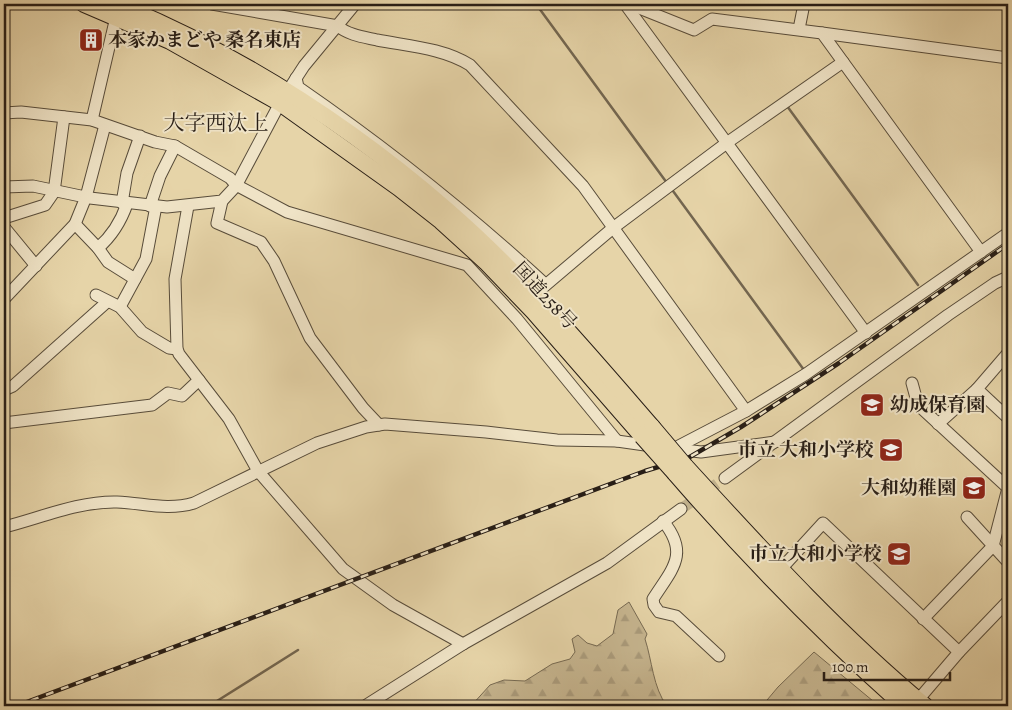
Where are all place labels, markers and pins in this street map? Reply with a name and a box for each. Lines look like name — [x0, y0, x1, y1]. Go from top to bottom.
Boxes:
building icon: 本家かまどや 桑名東店 — [78, 27, 104, 53]
place label: 本家かまどや 桑名東店 — [108, 27, 301, 53]
school or university icon: 幼成保育園 — [859, 392, 885, 418]
place label: 幼成保育園 — [890, 392, 985, 418]
place label: 市立 大和小学校 — [738, 437, 874, 463]
school or university icon: 市立 大和小学校 — [878, 437, 904, 463]
place label: 大和幼稚園 — [861, 475, 956, 501]
school or university icon: 大和幼稚園 — [961, 475, 987, 501]
place label: 市立大和小学校 — [749, 541, 882, 567]
school or university icon: 市立大和小学校 — [886, 541, 912, 567]

